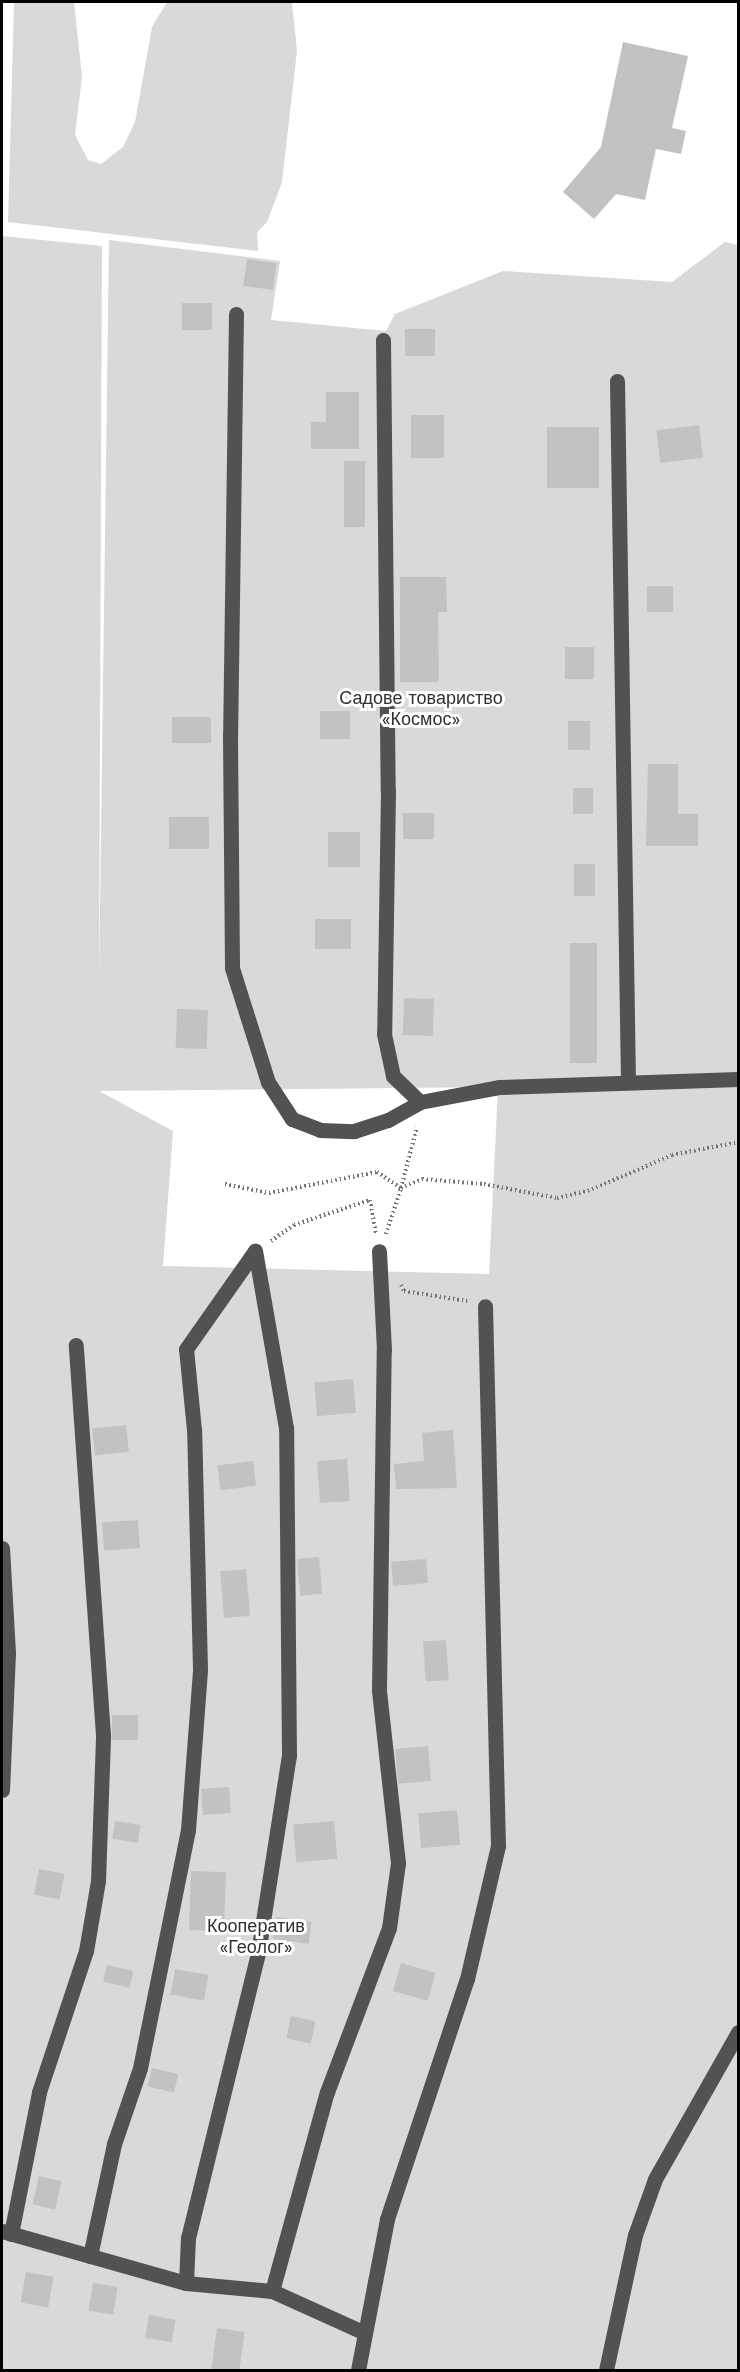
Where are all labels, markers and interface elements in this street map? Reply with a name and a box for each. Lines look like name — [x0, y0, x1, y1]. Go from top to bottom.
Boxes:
park label: Садове товариство «Космос» — [339, 688, 503, 730]
park label: Кооператив «Геолог» — [207, 1916, 305, 1958]

